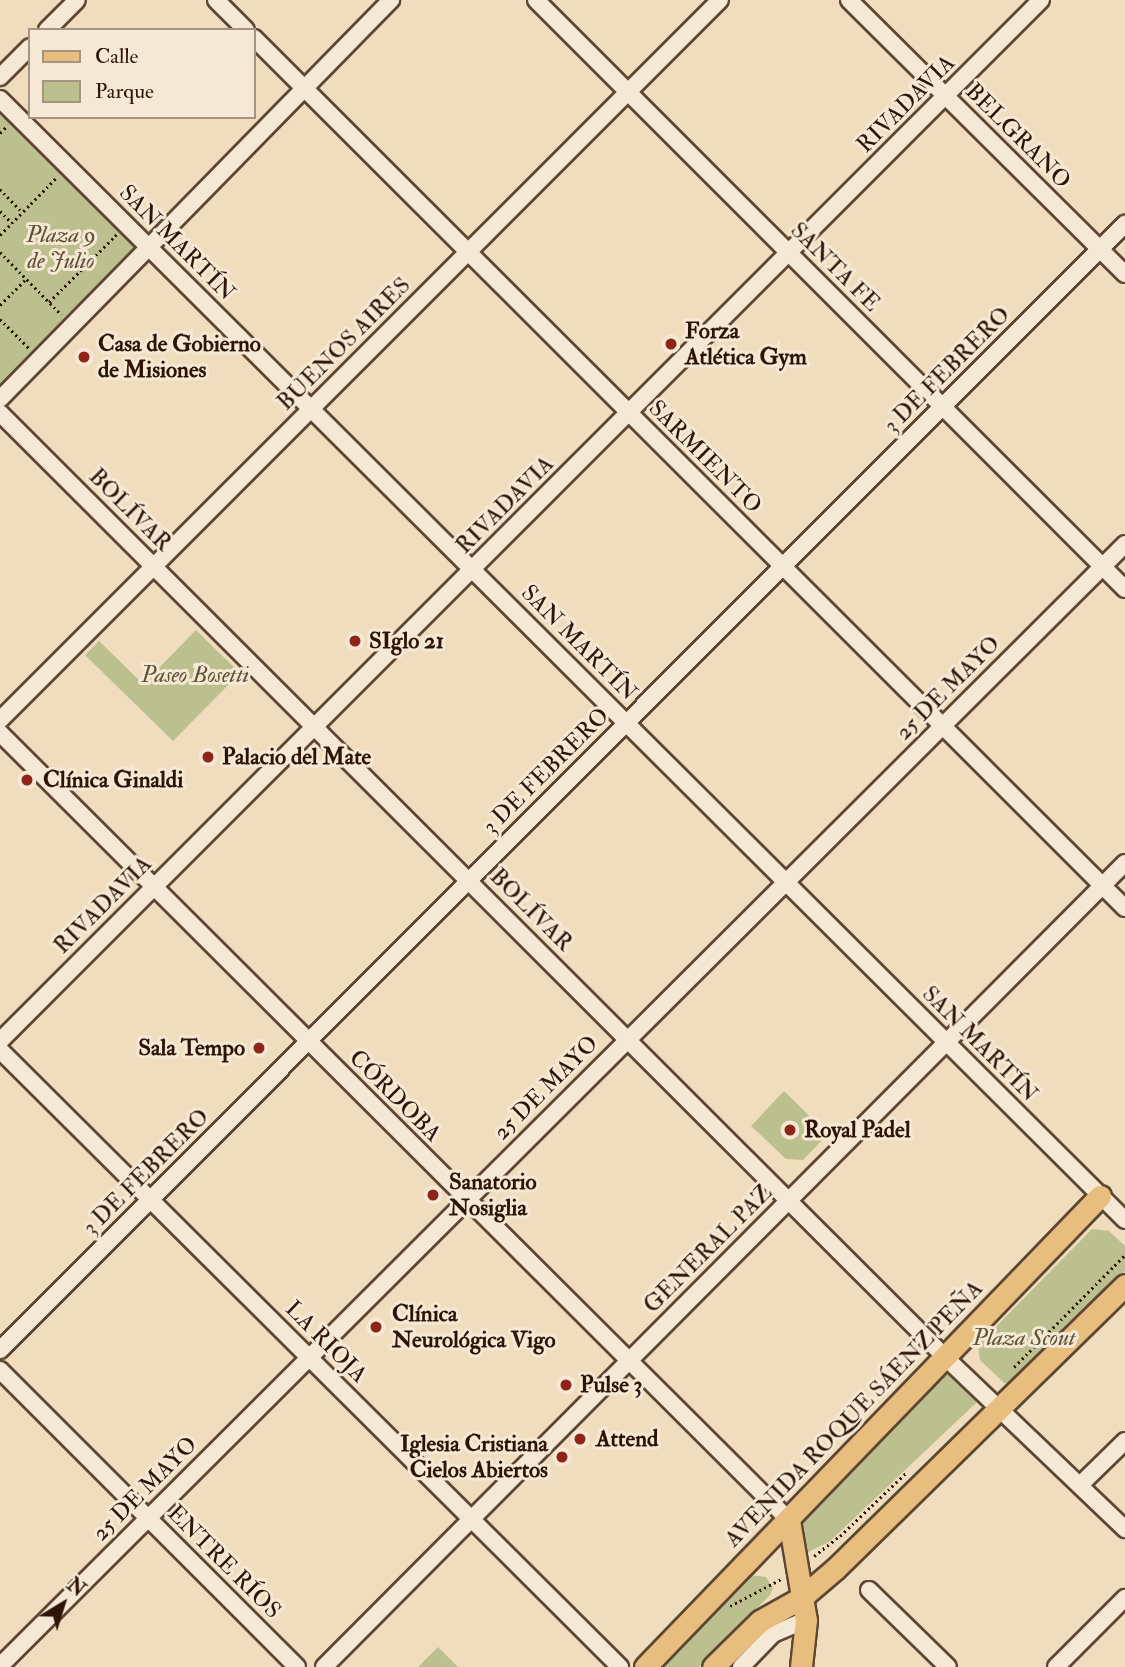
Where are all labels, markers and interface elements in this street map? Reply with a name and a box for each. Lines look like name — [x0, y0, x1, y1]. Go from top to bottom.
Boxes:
legend — [28, 28, 256, 119]
text: Calle — [95, 43, 138, 70]
street label: RIVADAVIA — [851, 49, 961, 159]
text: Parque — [95, 78, 154, 105]
street label: BELGRANO — [960, 78, 1076, 194]
street label: SAN MARTÍN — [113, 179, 241, 307]
street label: SANTA FE — [785, 217, 885, 317]
park label: Plaza 9 de Julio — [26, 221, 96, 275]
street label: BUENOS AIRES — [272, 272, 416, 416]
street label: 3 DE FEBRERO — [878, 301, 1016, 439]
place label: Forza Atlética Gym — [685, 317, 807, 371]
place label: Casa de Gobierno de Misiones — [98, 330, 261, 384]
marker: Forza Atlética Gym — [663, 336, 679, 352]
marker: Casa de Gobierno de Misiones — [76, 349, 92, 365]
street label: SARMIENTO — [643, 395, 767, 519]
street label: RIVADAVIA — [450, 450, 560, 560]
street label: BOLÍVAR — [83, 463, 177, 557]
street label: SAN MARTÍN — [515, 579, 643, 707]
place label: SIglo 21 — [369, 627, 444, 655]
street label: 25 DE MAYO — [890, 630, 1006, 746]
marker: SIglo 21 — [347, 633, 363, 649]
park label: Paseo Bosetti — [141, 661, 249, 689]
street label: 3 DE FEBRERO — [477, 702, 615, 840]
place label: Palacio del Mate — [222, 743, 371, 771]
marker: Palacio del Mate — [200, 749, 216, 765]
place label: Clínica Ginaldi — [43, 766, 183, 794]
marker: Clínica Ginaldi — [17, 770, 37, 790]
street label: RIVADAVIA — [48, 850, 158, 960]
street label: BOLÍVAR — [484, 863, 578, 957]
street label: SAN MARTÍN — [916, 980, 1044, 1108]
street label: 25 DE MAYO — [488, 1030, 604, 1146]
place label: Sala Tempo — [138, 1034, 245, 1062]
marker: Sala Tempo — [251, 1040, 267, 1056]
street label: CÓRDOBA — [343, 1044, 447, 1148]
street label: 3 DE FEBRERO — [77, 1103, 215, 1241]
place label: Royal Padel — [804, 1116, 911, 1144]
marker: Royal Padel — [782, 1122, 798, 1138]
place label: Sanatorio Nosiglia — [449, 1168, 537, 1222]
street label: GENERAL PAZ — [638, 1179, 778, 1319]
marker: Sanatorio Nosiglia — [423, 1185, 443, 1205]
street label: AVENIDA ROQUE SÁENZ PEÑA — [719, 1275, 989, 1553]
street label: LA RIOJA — [279, 1295, 373, 1389]
place label: Clínica Neurológica Vigo — [392, 1300, 556, 1354]
marker: Clínica Neurológica Vigo — [366, 1317, 386, 1337]
park label: Plaza Scout — [973, 1324, 1075, 1352]
place label: Pulse 3 — [580, 1371, 642, 1399]
marker: Pulse 3 — [558, 1377, 574, 1393]
place label: Attend — [596, 1425, 658, 1453]
marker: Attend — [570, 1429, 590, 1449]
place label: Iglesia Cristiana Cielos Abiertos — [400, 1430, 548, 1484]
street label: 25 DE MAYO — [87, 1431, 203, 1547]
marker: Iglesia Cristiana Cielos Abiertos — [554, 1449, 570, 1465]
street label: ENTRE RÍOS — [161, 1499, 287, 1625]
north arrow — [28, 1569, 98, 1639]
text: N — [62, 1573, 90, 1602]

